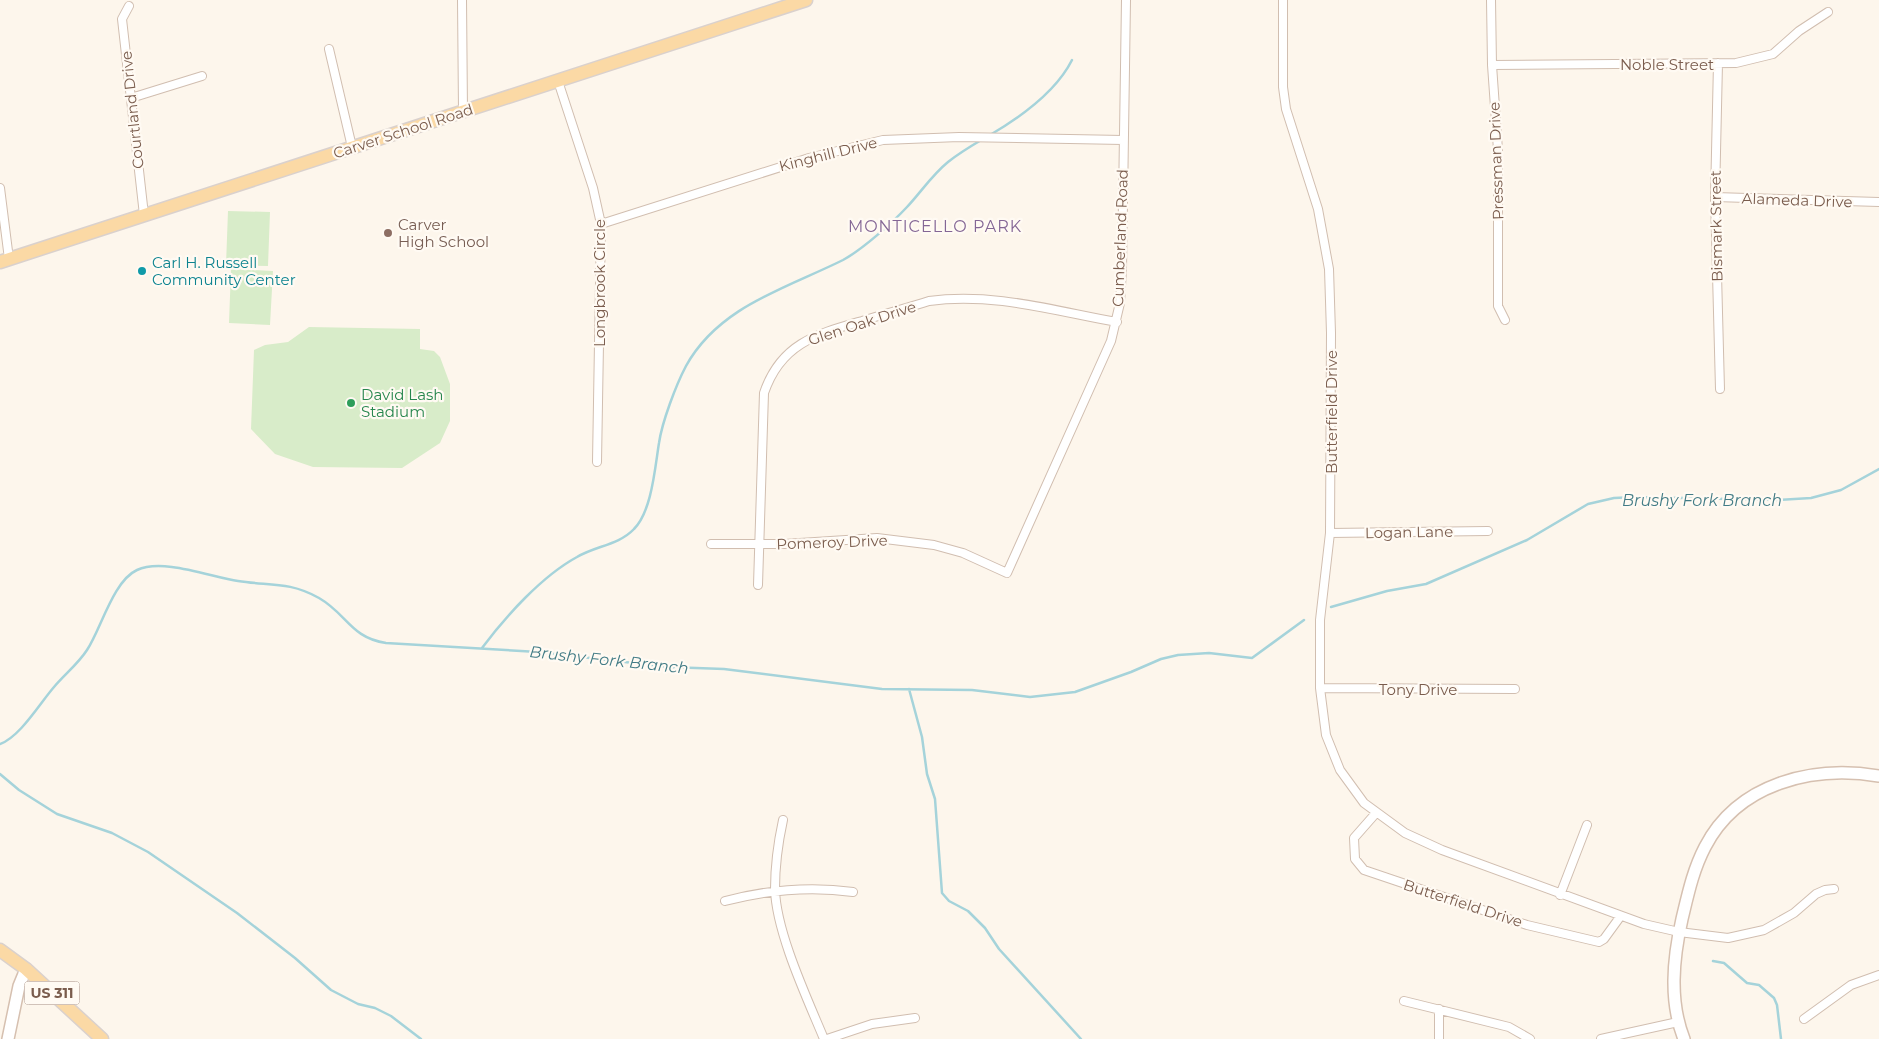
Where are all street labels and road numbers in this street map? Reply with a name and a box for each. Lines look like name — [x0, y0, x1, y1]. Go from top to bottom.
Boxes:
street label: Courtland Drive — [116, 50, 148, 170]
street label: Noble Street — [1620, 55, 1714, 74]
street label: Carver School Road — [331, 99, 475, 163]
street label: Pressman Drive — [1484, 102, 1508, 220]
street label: Kinghill Drive — [777, 133, 879, 175]
street label: Cumberland Road — [1108, 169, 1132, 307]
street label: Bismark Street — [1706, 170, 1726, 282]
street label: Alameda Drive — [1741, 189, 1853, 211]
street label: Longbrook Circle — [590, 219, 609, 347]
street label: Glen Oak Drive — [806, 297, 918, 349]
street label: Butterfield Drive — [1322, 350, 1341, 474]
street label: Logan Lane — [1365, 522, 1453, 542]
street label: Pomeroy Drive — [776, 531, 888, 553]
street label: Tony Drive — [1379, 680, 1457, 699]
street label: Butterfield Drive — [1401, 875, 1525, 931]
road number: US 311 — [24, 981, 80, 1004]

